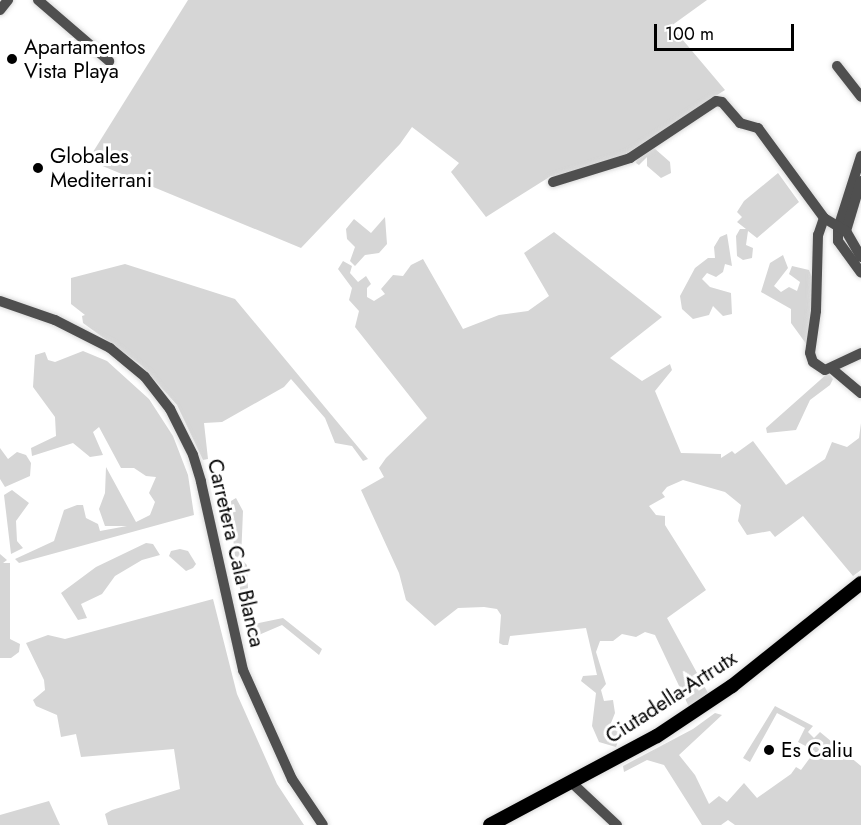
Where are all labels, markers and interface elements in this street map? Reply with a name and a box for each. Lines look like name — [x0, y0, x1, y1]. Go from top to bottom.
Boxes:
scale bar — [657, 12, 796, 50]
text: 100 m — [665, 21, 714, 47]
place label: Apartamentos Vista Playa — [24, 34, 145, 84]
marker: Apartamentos Vista Playa — [5, 52, 19, 66]
place label: Globales Mediterrani — [50, 143, 152, 193]
marker: Globales Mediterrani — [31, 161, 45, 175]
street label: Carretera Cala Blanca — [202, 456, 270, 650]
street label: Ciutadella-Artrutx — [601, 645, 741, 749]
place label: Es Caliu — [781, 737, 853, 763]
marker: Es Caliu — [762, 743, 776, 757]

